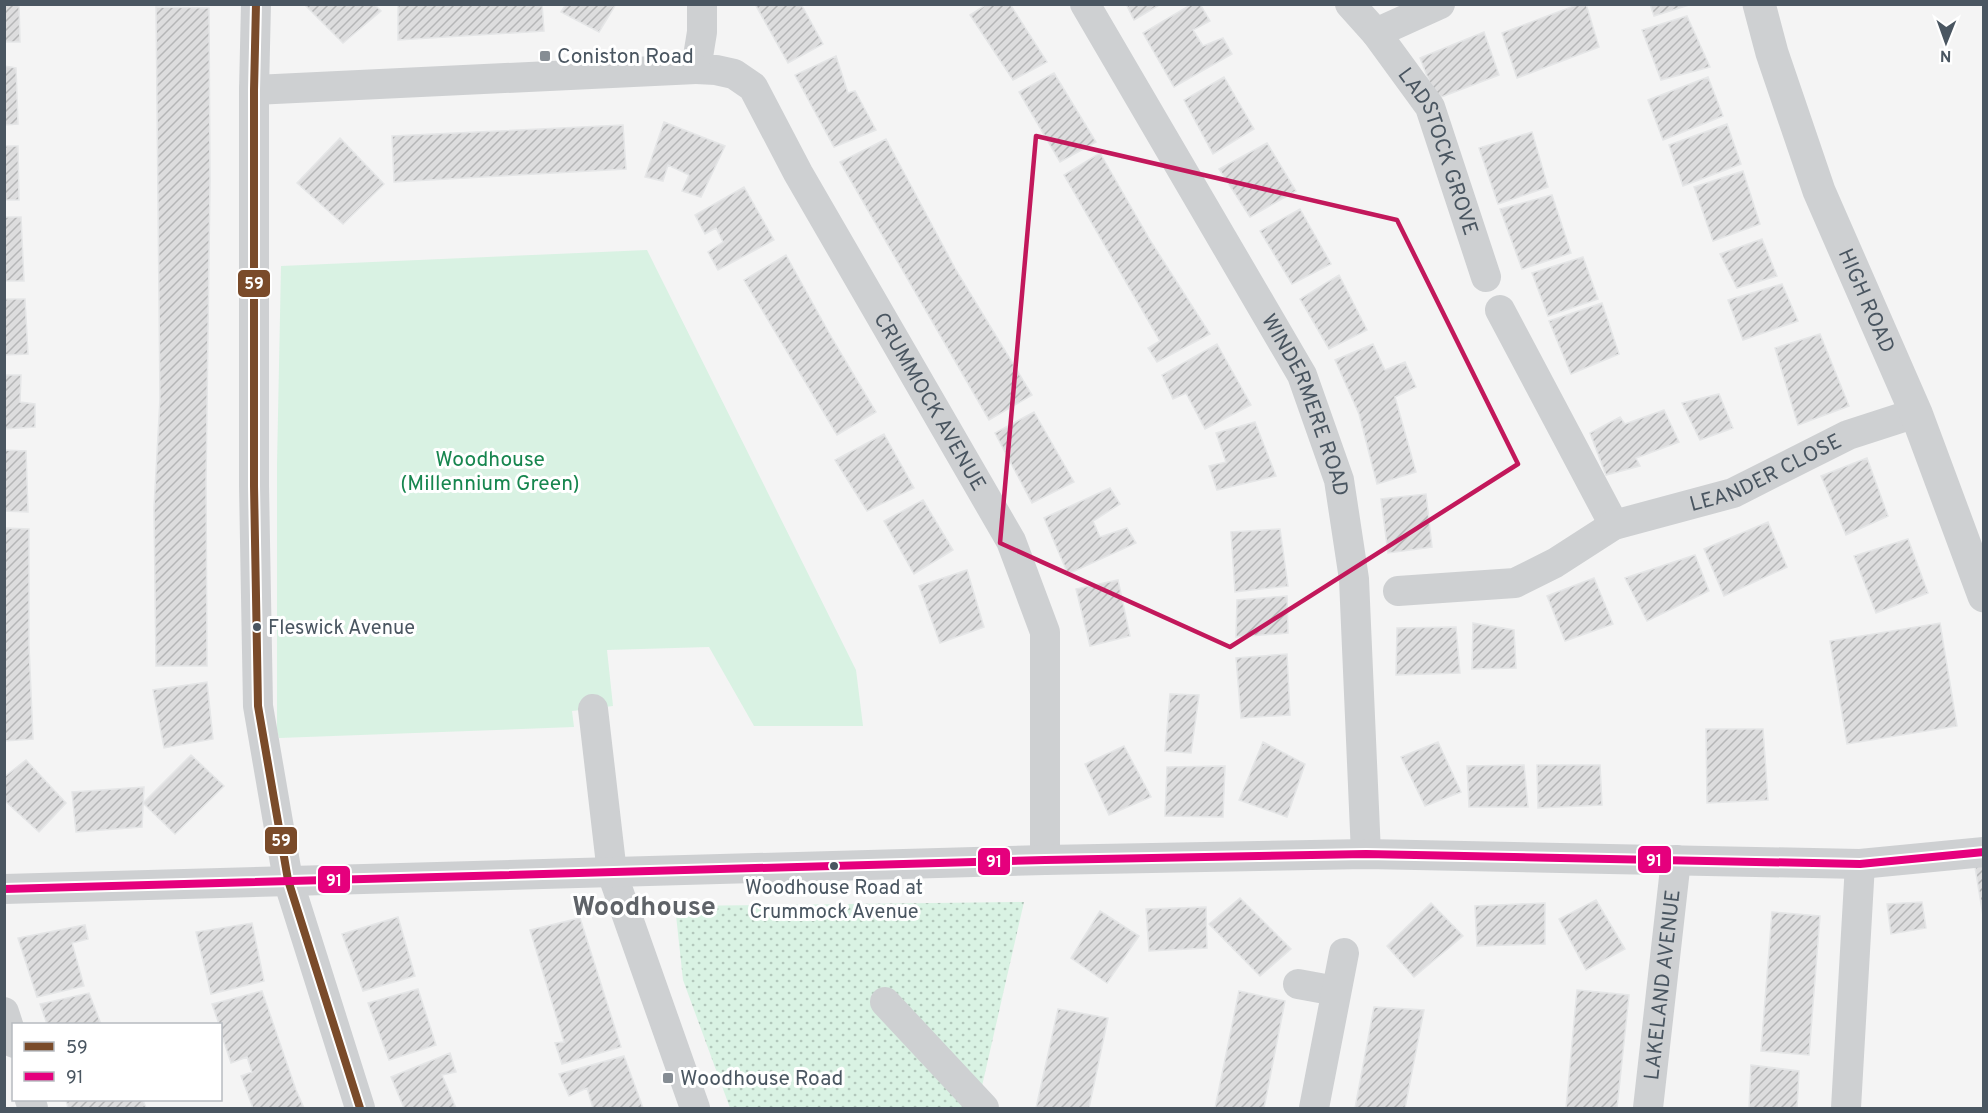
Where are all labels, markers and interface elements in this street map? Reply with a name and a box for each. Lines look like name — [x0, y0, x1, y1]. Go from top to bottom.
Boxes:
north arrow — [1916, 12, 1976, 72]
place label: Coniston Road — [557, 44, 694, 71]
text: N — [1940, 45, 1952, 65]
marker: Coniston Road — [538, 49, 552, 63]
street label: LADSTOCK GROVE — [1391, 63, 1483, 239]
street label: HIGH ROAD — [1831, 245, 1900, 357]
line badge: 59 — [237, 269, 271, 298]
text: 59 — [244, 275, 264, 295]
street label: CRUMMOCK AVENUE — [867, 308, 991, 496]
street label: WINDERMERE ROAD — [1254, 310, 1353, 498]
street label: LEANDER CLOSE — [1687, 428, 1847, 519]
park label: Woodhouse (Millennium Green) — [400, 447, 580, 498]
place label: Fleswick Avenue — [268, 616, 415, 642]
marker: Fleswick Avenue — [251, 621, 263, 633]
line badge: 59 — [264, 826, 298, 855]
text: 59 — [271, 832, 291, 852]
line badge: 91 — [1637, 845, 1672, 874]
line badge: 91 — [977, 847, 1011, 876]
text: 91 — [1646, 852, 1662, 872]
text: 91 — [986, 853, 1002, 873]
marker: Woodhouse Road at Crummock Avenue — [828, 860, 840, 872]
line badge: 91 — [317, 865, 351, 894]
text: 91 — [326, 872, 342, 892]
place label: Woodhouse Road at Crummock Avenue — [745, 876, 923, 926]
street label: LAKELAND AVENUE — [1639, 888, 1688, 1082]
district label: Woodhouse — [572, 891, 716, 925]
legend — [12, 1023, 222, 1101]
text: 59 — [66, 1037, 88, 1060]
place label: Woodhouse Road — [680, 1066, 843, 1093]
text: 91 — [66, 1067, 83, 1090]
marker: Woodhouse Road — [661, 1071, 675, 1085]

